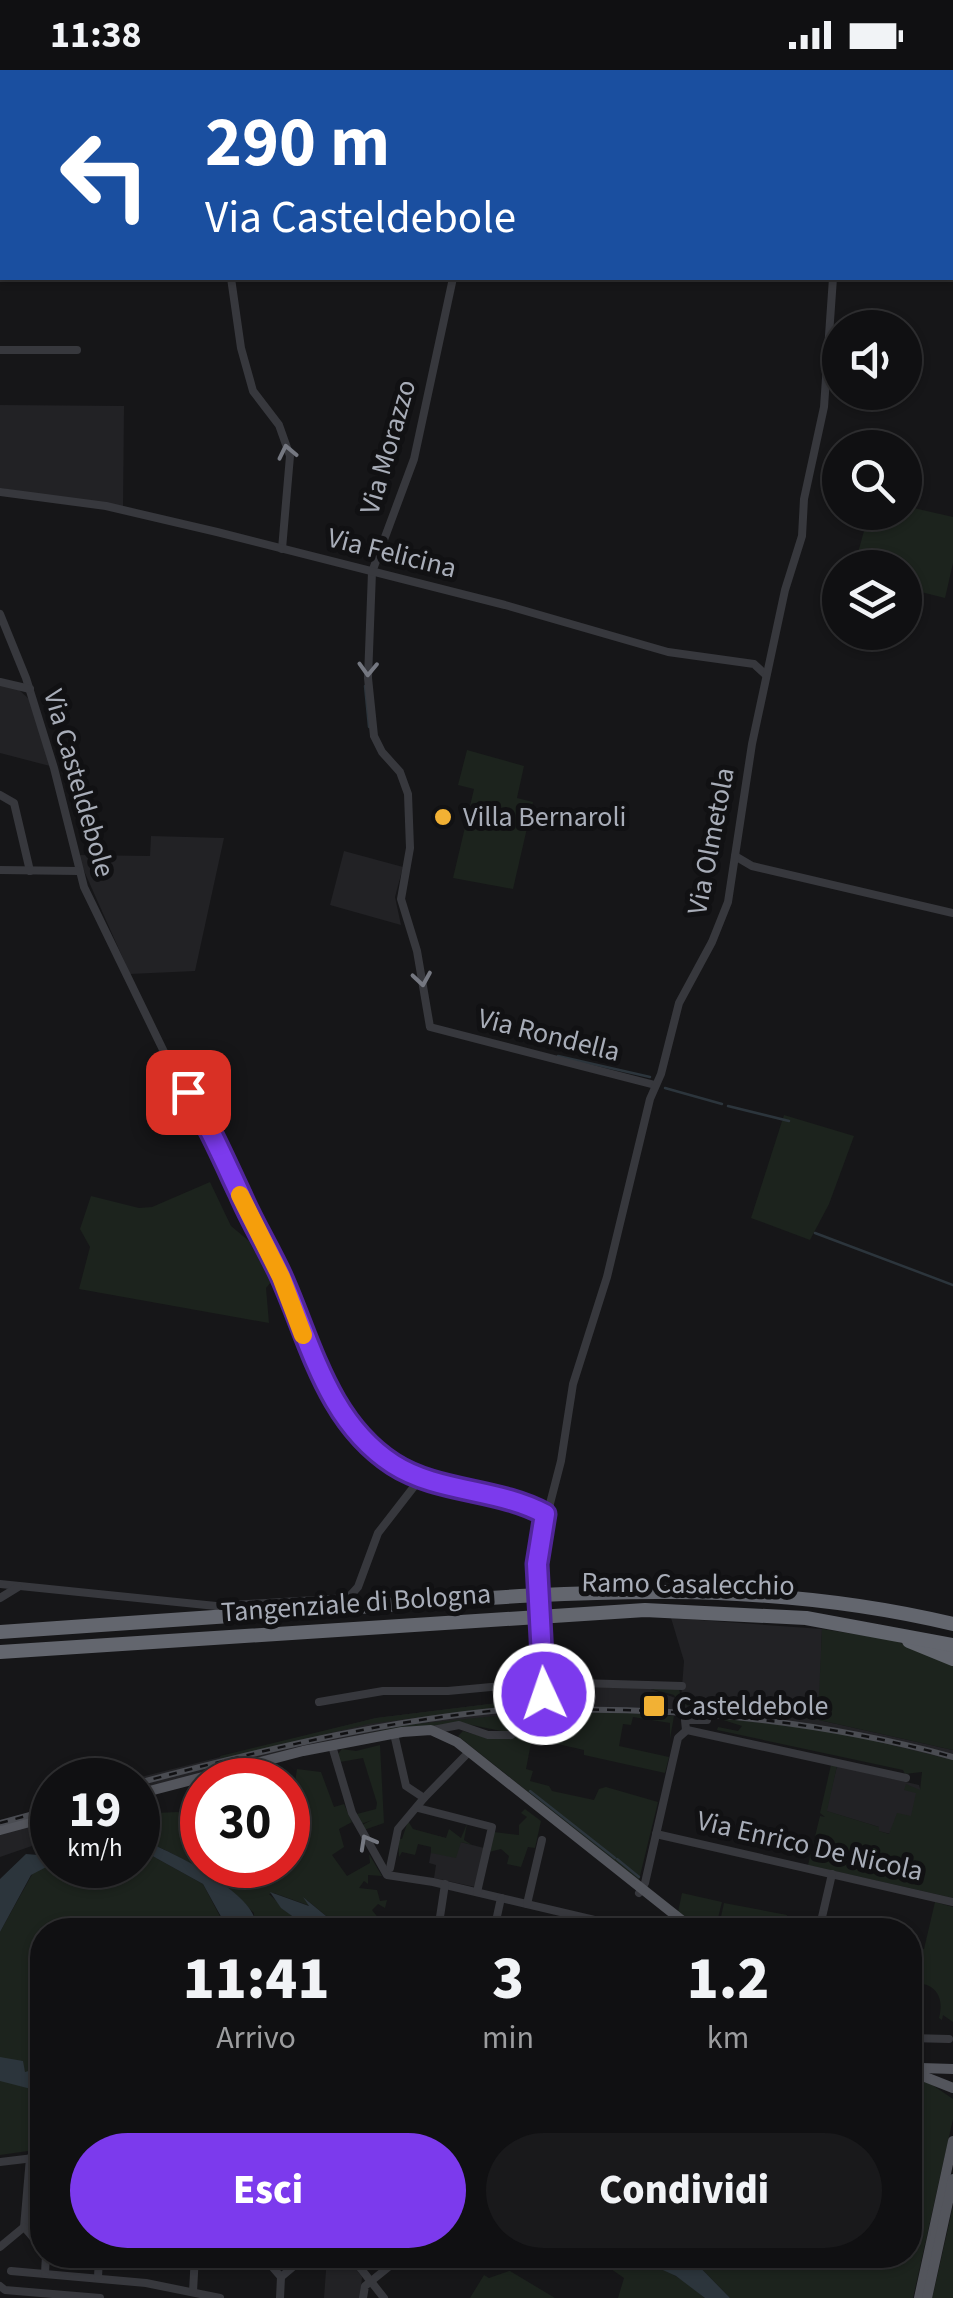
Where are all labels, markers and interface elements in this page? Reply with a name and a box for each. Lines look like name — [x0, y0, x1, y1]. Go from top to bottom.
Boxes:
text: 11:38 — [50, 8, 142, 62]
text: 290 m — [205, 93, 390, 193]
icon: left — [40, 110, 170, 240]
text: Via Casteldebole — [205, 186, 516, 250]
map controls — [822, 310, 922, 650]
button: sound — [822, 310, 922, 410]
street label: Via Morazzo — [350, 375, 426, 519]
button: search — [822, 430, 922, 530]
one-way arrow — [277, 444, 298, 461]
street label: Via Felicina — [323, 518, 461, 588]
button: layers — [822, 550, 922, 650]
one-way arrow — [358, 662, 379, 678]
street label: Via Casteldebole — [33, 684, 125, 882]
street label: Via Olmetola — [677, 764, 745, 918]
place label: Villa Bernaroli — [463, 797, 626, 837]
marker: Villa Bernaroli — [432, 806, 454, 828]
one-way arrow — [411, 970, 432, 987]
street label: Via Rondella — [474, 998, 624, 1072]
pin — [146, 1050, 231, 1135]
icon: arrive — [161, 1065, 216, 1120]
street label: Ramo Casalecchio — [581, 1562, 795, 1606]
street label: Tangenziale di Bologna — [220, 1574, 492, 1632]
position arrow — [492, 1642, 596, 1746]
place label: Casteldebole — [676, 1686, 829, 1726]
marker: Casteldebole — [641, 1693, 667, 1719]
speed limit sign: 30 — [180, 1758, 310, 1888]
text: 19 — [69, 1775, 121, 1846]
street label: Via Enrico De Nicola — [693, 1801, 927, 1891]
text: km/h — [67, 1830, 123, 1866]
one-way arrow — [360, 1835, 380, 1853]
text: 11:41 — [183, 1937, 329, 2022]
text: 3 — [492, 1937, 524, 2022]
text: 1.2 — [687, 1937, 769, 2022]
text: Arrivo — [216, 2015, 296, 2061]
text: min — [482, 2015, 534, 2061]
text: km — [707, 2015, 749, 2061]
button: Esci — [70, 2133, 466, 2248]
button: Condividi — [486, 2133, 882, 2248]

